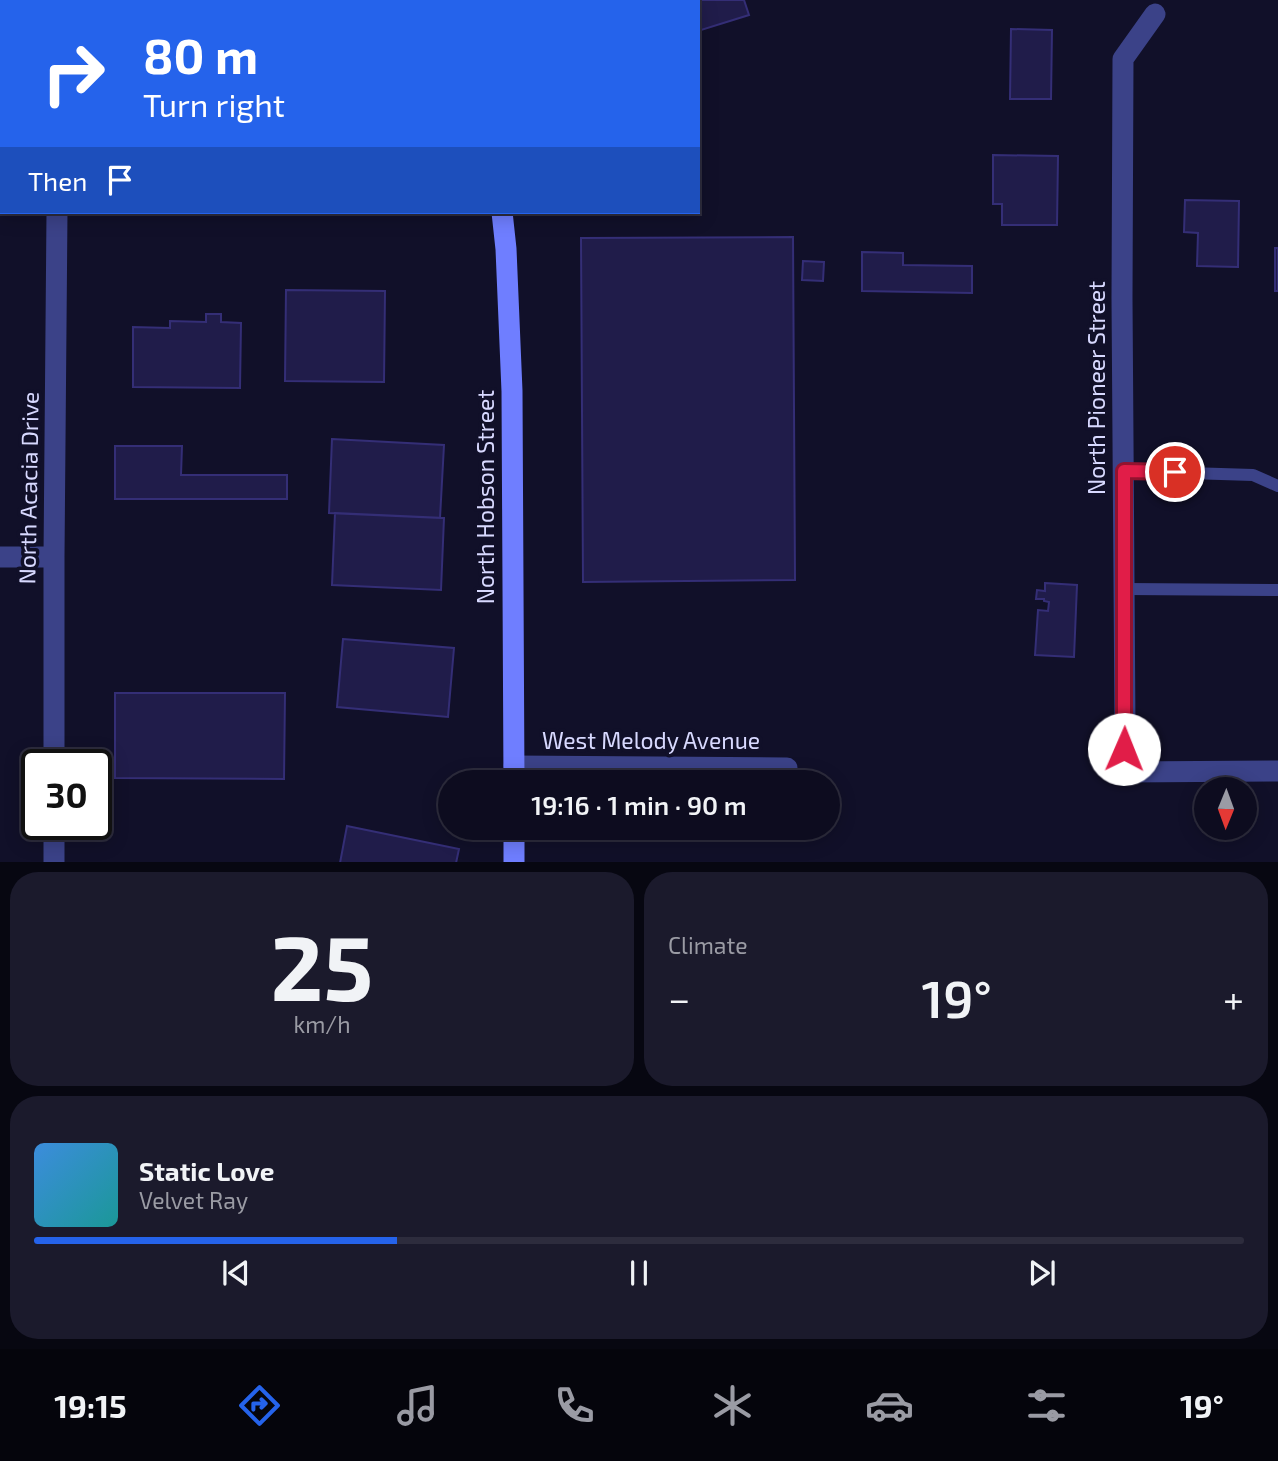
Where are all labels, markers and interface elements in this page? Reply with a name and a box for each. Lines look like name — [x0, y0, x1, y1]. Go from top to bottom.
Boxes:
text: 80 m — [143, 25, 258, 84]
icon: right — [28, 28, 119, 119]
text: Turn right — [143, 85, 285, 123]
icon: arrive — [101, 161, 139, 199]
text: Then — [28, 165, 87, 196]
street label: North Pioneer Street — [1082, 281, 1110, 495]
street label: North Hobson Street — [471, 390, 499, 604]
street label: North Acacia Drive — [12, 391, 44, 585]
pin — [1145, 442, 1205, 502]
icon: arrive — [1156, 453, 1194, 491]
position arrow — [1087, 712, 1161, 786]
street label: West Melody Avenue — [542, 726, 760, 754]
speed limit sign: 30 — [21, 749, 112, 840]
north arrow — [1194, 777, 1256, 840]
map controls — [1194, 777, 1257, 840]
text: 19:16 · 1 min · 90 m — [531, 789, 747, 820]
text: 25 — [270, 910, 374, 1019]
text: Climate — [668, 931, 748, 959]
text: 19° — [921, 966, 992, 1028]
text: − — [668, 975, 690, 1021]
text: + — [1223, 975, 1244, 1021]
text: km/h — [293, 1010, 351, 1038]
text: Static Love — [139, 1155, 275, 1186]
text: Velvet Ray — [139, 1186, 248, 1214]
icon: previous — [217, 1254, 255, 1292]
icon: pause — [620, 1254, 658, 1292]
icon: next — [1023, 1254, 1061, 1292]
icon: directions — [235, 1381, 284, 1430]
icon: music — [393, 1381, 442, 1430]
icon: phone — [550, 1381, 599, 1430]
icon: climate — [708, 1381, 757, 1430]
icon: car — [865, 1381, 914, 1430]
icon: filters — [1022, 1381, 1071, 1430]
text: 19:15 — [54, 1386, 127, 1424]
text: 19° — [1180, 1386, 1224, 1424]

